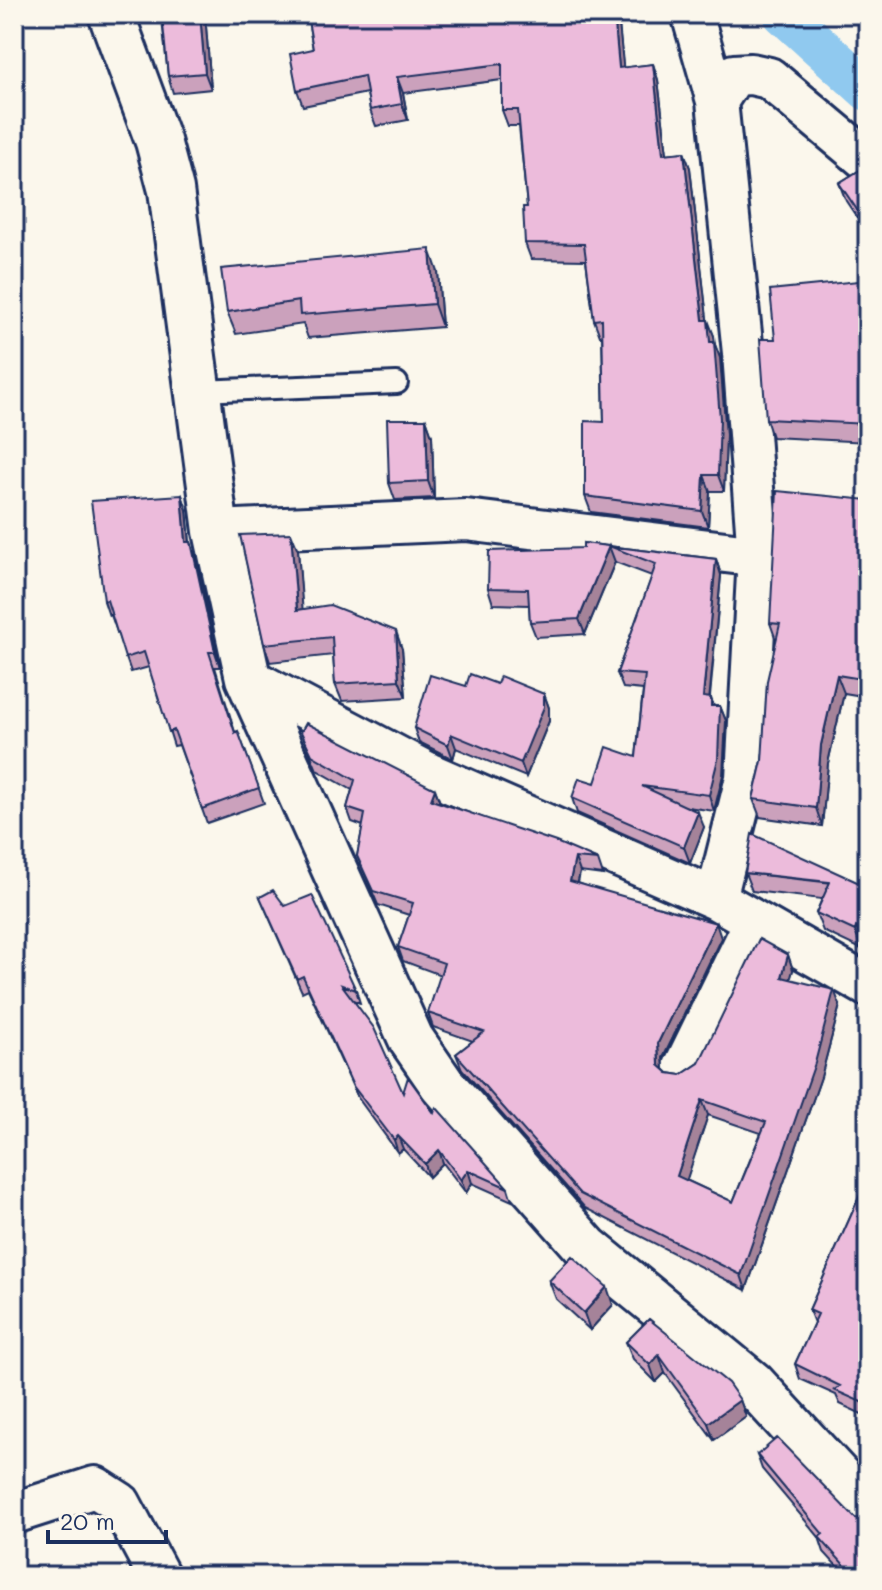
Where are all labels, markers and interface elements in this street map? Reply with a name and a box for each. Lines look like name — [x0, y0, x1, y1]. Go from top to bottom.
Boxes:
scale bar — [48, 1494, 166, 1544]
text: 20 m — [60, 1505, 115, 1536]

